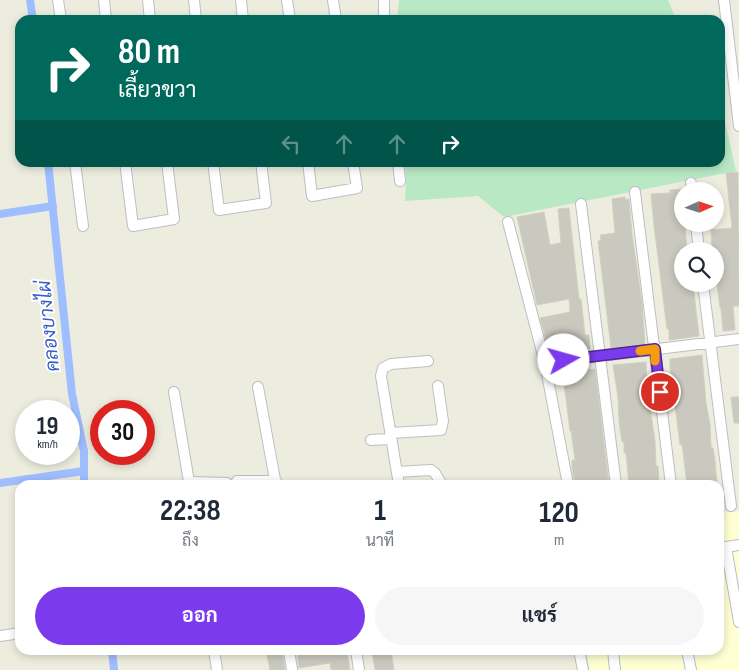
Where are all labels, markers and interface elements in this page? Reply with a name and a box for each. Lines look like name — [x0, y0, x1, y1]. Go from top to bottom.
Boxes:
text: 80 m — [118, 31, 180, 74]
icon: right — [35, 35, 100, 100]
text: เลี้ยวขวา — [118, 77, 196, 104]
icon: left — [277, 130, 305, 158]
icon: ahead — [330, 130, 358, 158]
icon: ahead — [383, 130, 411, 158]
icon: right — [436, 130, 464, 158]
north arrow — [674, 182, 724, 232]
map controls — [674, 182, 724, 292]
button: search — [674, 242, 724, 292]
water label: คลองบางไผ่ — [31, 278, 65, 373]
position arrow — [537, 333, 589, 385]
pin — [639, 371, 681, 413]
icon: arrive — [646, 378, 674, 406]
speed limit sign: 30 — [90, 400, 155, 465]
text: 19 — [37, 411, 58, 442]
text: km/h — [37, 437, 58, 452]
text: 22:38 — [160, 493, 221, 529]
text: 1 — [374, 493, 386, 529]
text: 120 — [539, 495, 579, 531]
text: m — [554, 531, 564, 550]
text: ถึง — [182, 532, 199, 551]
text: นาที — [366, 532, 394, 551]
button: ออก — [35, 587, 365, 645]
button: แชร์ — [375, 587, 704, 645]

